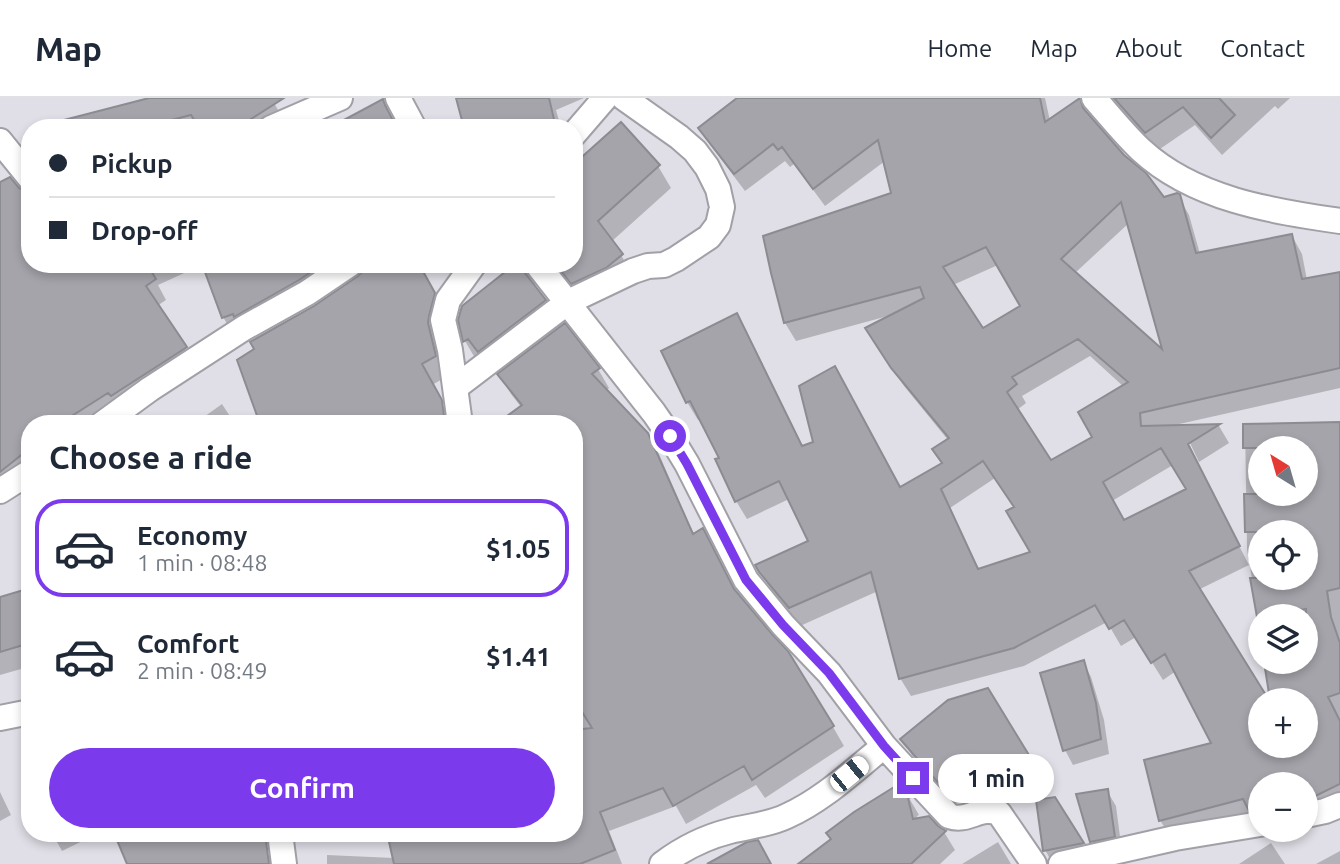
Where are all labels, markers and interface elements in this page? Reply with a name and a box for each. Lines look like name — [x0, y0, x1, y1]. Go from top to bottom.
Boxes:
text: Map — [35, 30, 102, 67]
text: Home — [927, 35, 992, 62]
text: Map — [1030, 35, 1077, 62]
text: About — [1115, 35, 1182, 62]
text: Contact — [1220, 35, 1305, 62]
text: Pickup — [91, 149, 173, 178]
text: Drop-off — [91, 216, 198, 245]
route start — [654, 420, 686, 452]
north arrow — [1248, 436, 1318, 506]
map controls — [1248, 436, 1318, 842]
text: Choose a ride — [49, 439, 252, 475]
icon: car — [53, 517, 116, 580]
button: locate — [1248, 520, 1318, 590]
text: Economy — [137, 521, 247, 550]
text: $1.05 — [486, 534, 551, 563]
text: 1 min · 08:48 — [137, 550, 268, 575]
button: layers — [1248, 604, 1318, 674]
icon: car — [53, 625, 116, 688]
text: Comfort — [137, 629, 240, 658]
text: $1.41 — [486, 642, 551, 671]
text: 2 min · 08:49 — [137, 658, 268, 683]
button: + — [1248, 688, 1318, 758]
button: Confirm — [49, 748, 555, 828]
car — [827, 753, 872, 795]
callout: 1 min — [937, 754, 1053, 802]
route end — [897, 762, 929, 794]
text: 1 min — [967, 766, 1025, 791]
button: − — [1248, 772, 1318, 842]

